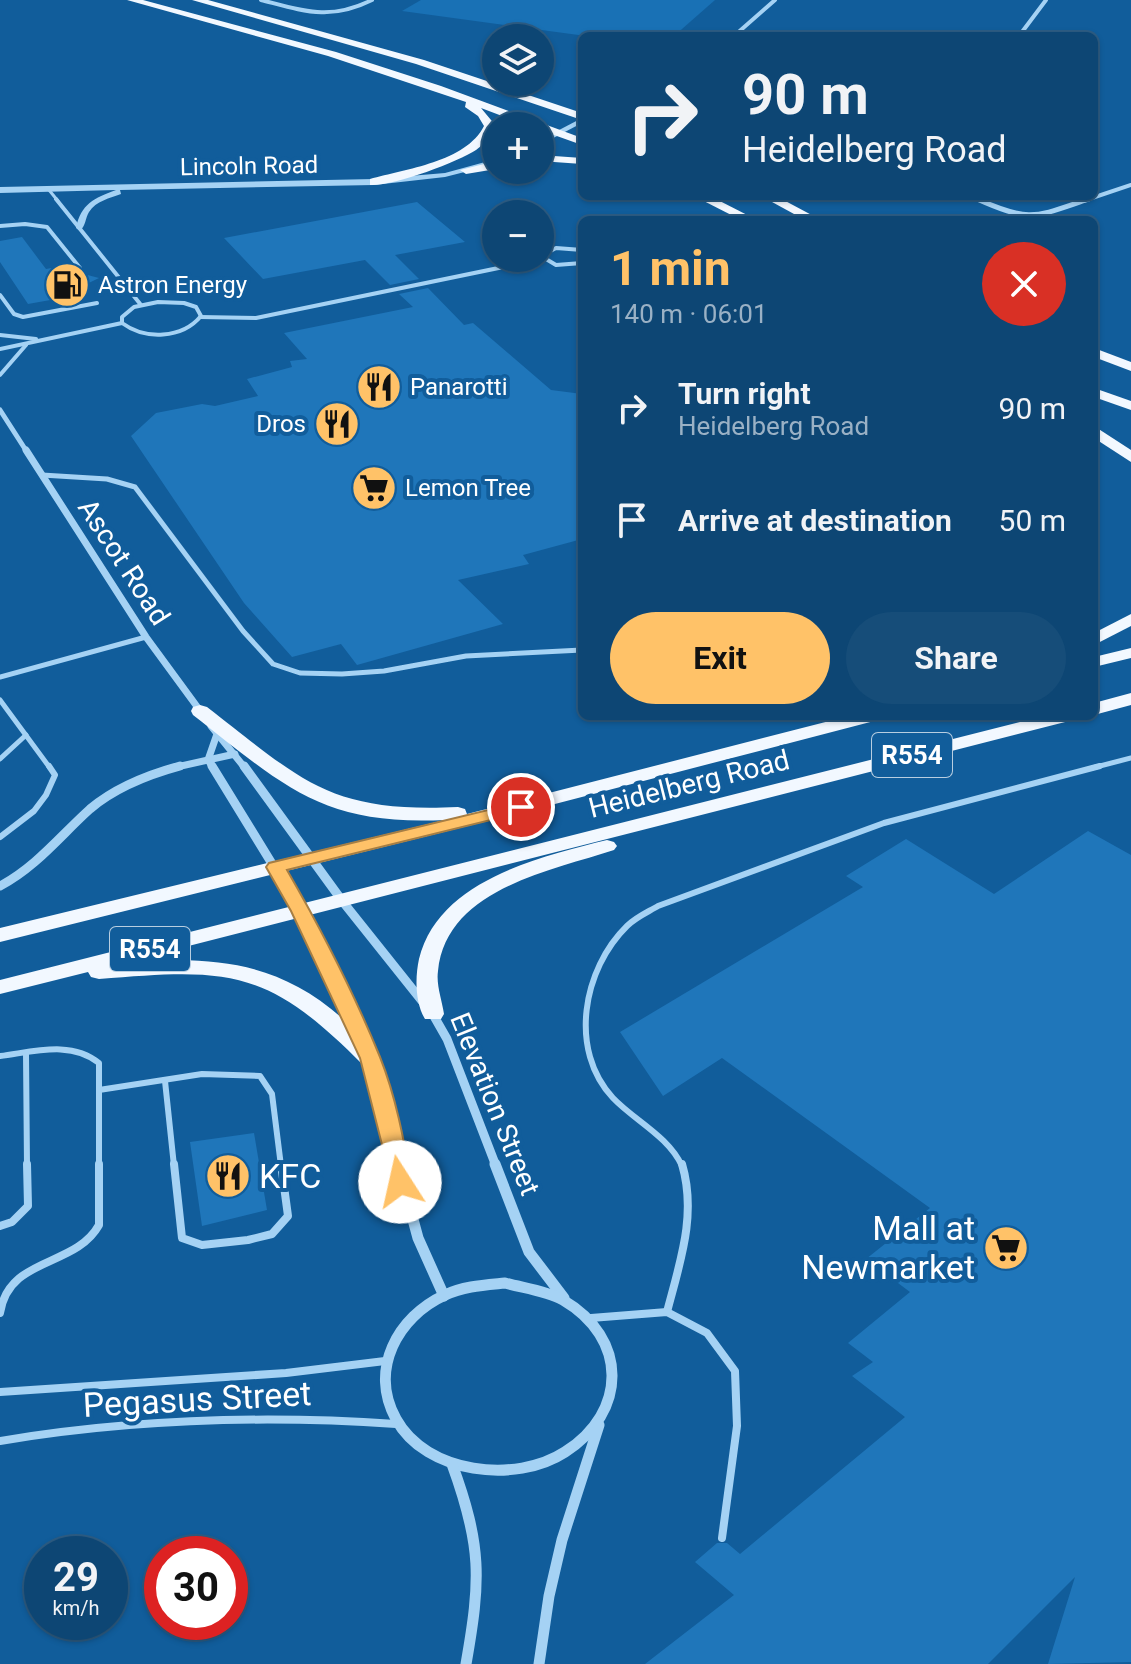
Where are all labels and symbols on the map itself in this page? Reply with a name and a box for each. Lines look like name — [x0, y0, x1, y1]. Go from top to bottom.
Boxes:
street label: Lincoln Road — [180, 151, 318, 181]
fuel station icon: Astron Energy — [43, 261, 91, 309]
place label: Astron Energy — [98, 271, 248, 299]
restaurant icon: Panarotti — [355, 363, 403, 411]
place label: Panarotti — [410, 373, 508, 401]
restaurant icon: Dros — [313, 400, 361, 448]
place label: Dros — [256, 410, 306, 438]
supermarket icon: Lemon Tree — [350, 464, 398, 512]
place label: Lemon Tree — [405, 474, 531, 502]
street label: Ascot Road — [71, 493, 177, 631]
road number: R554 — [872, 733, 952, 777]
street label: Heidelberg Road — [585, 743, 793, 825]
pin — [487, 773, 555, 841]
road number: R554 — [110, 927, 190, 971]
street label: Elevation Street — [443, 1008, 547, 1200]
position arrow — [358, 1140, 442, 1224]
restaurant icon: KFC — [204, 1152, 252, 1200]
place label: KFC — [259, 1156, 321, 1196]
place label: Mall at Newmarket — [801, 1208, 975, 1287]
supermarket icon: Mall at Newmarket — [982, 1224, 1030, 1272]
street label: Pegasus Street — [82, 1373, 312, 1425]
speed limit sign: 30 — [144, 1536, 248, 1640]

